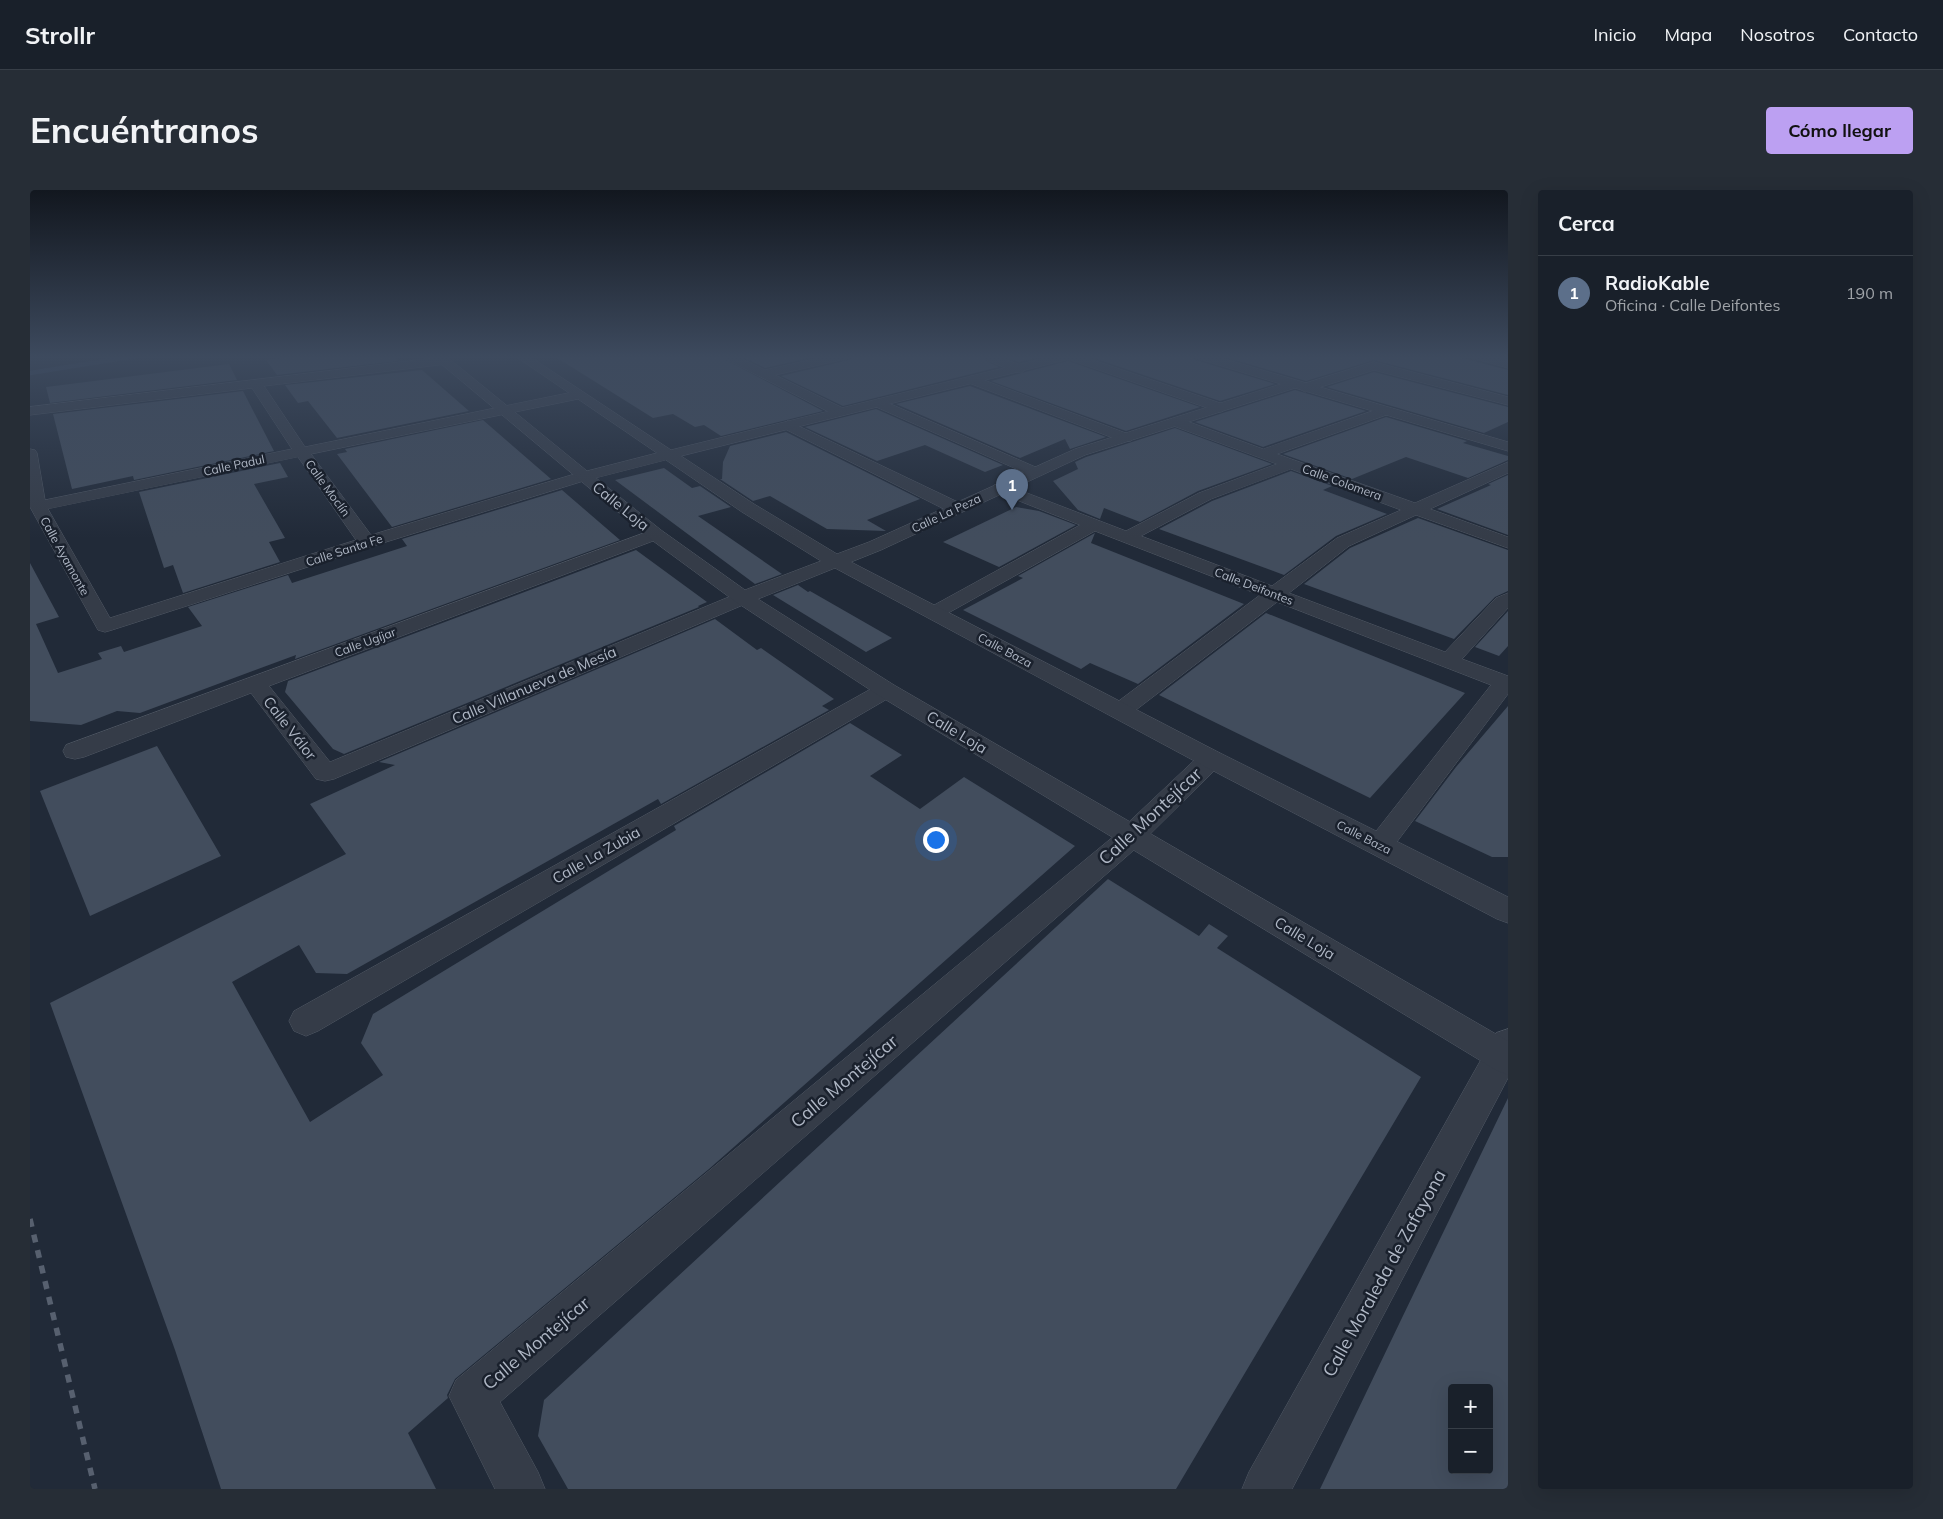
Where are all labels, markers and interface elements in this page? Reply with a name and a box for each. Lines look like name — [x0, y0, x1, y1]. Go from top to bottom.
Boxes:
text: Strollr — [25, 20, 95, 50]
text: Inicio — [1593, 23, 1636, 46]
text: Mapa — [1664, 23, 1712, 46]
text: Nosotros — [1740, 23, 1815, 46]
text: Contacto — [1843, 23, 1918, 46]
button: Cómo llegar — [1766, 107, 1913, 154]
text: Encuéntranos — [30, 108, 259, 152]
text: Cerca — [1558, 210, 1615, 236]
text: RadioKable — [1605, 271, 1710, 295]
text: 1 — [1569, 283, 1579, 303]
text: 190 m — [1846, 283, 1893, 303]
text: Oficina · Calle Deifontes — [1605, 295, 1780, 315]
street label: Calle Padul — [202, 451, 266, 479]
street label: Calle Moclín — [302, 457, 354, 519]
street label: Calle Colomera — [1300, 461, 1384, 503]
pin: 1 — [996, 469, 1028, 510]
street label: Calle Loja — [589, 477, 653, 535]
street label: Calle La Peza — [909, 490, 983, 536]
street label: Calle Ayamonte — [37, 514, 93, 598]
street label: Calle Santa Fe — [304, 531, 384, 569]
street label: Calle Deifontes — [1212, 564, 1296, 608]
street label: Calle Ugíjar — [332, 624, 398, 660]
street label: Calle Baza — [975, 629, 1035, 671]
street label: Calle Villanueva de Mesía — [449, 642, 619, 728]
street label: Calle Válor — [259, 692, 321, 764]
street label: Calle Loja — [923, 706, 991, 758]
street label: Calle Montejícar — [1094, 762, 1207, 870]
street label: Calle Baza — [1334, 817, 1394, 857]
street label: Calle La Zubia — [549, 822, 643, 888]
your location — [923, 827, 949, 853]
street label: Calle Loja — [1271, 912, 1339, 964]
street label: Calle Montejícar — [786, 1029, 903, 1133]
street label: Calle Moraleda de Zafayona — [1317, 1165, 1451, 1381]
street label: Calle Montejícar — [478, 1291, 595, 1395]
map controls — [1448, 1384, 1493, 1474]
button: + — [1448, 1384, 1493, 1429]
button: − — [1448, 1429, 1493, 1474]

